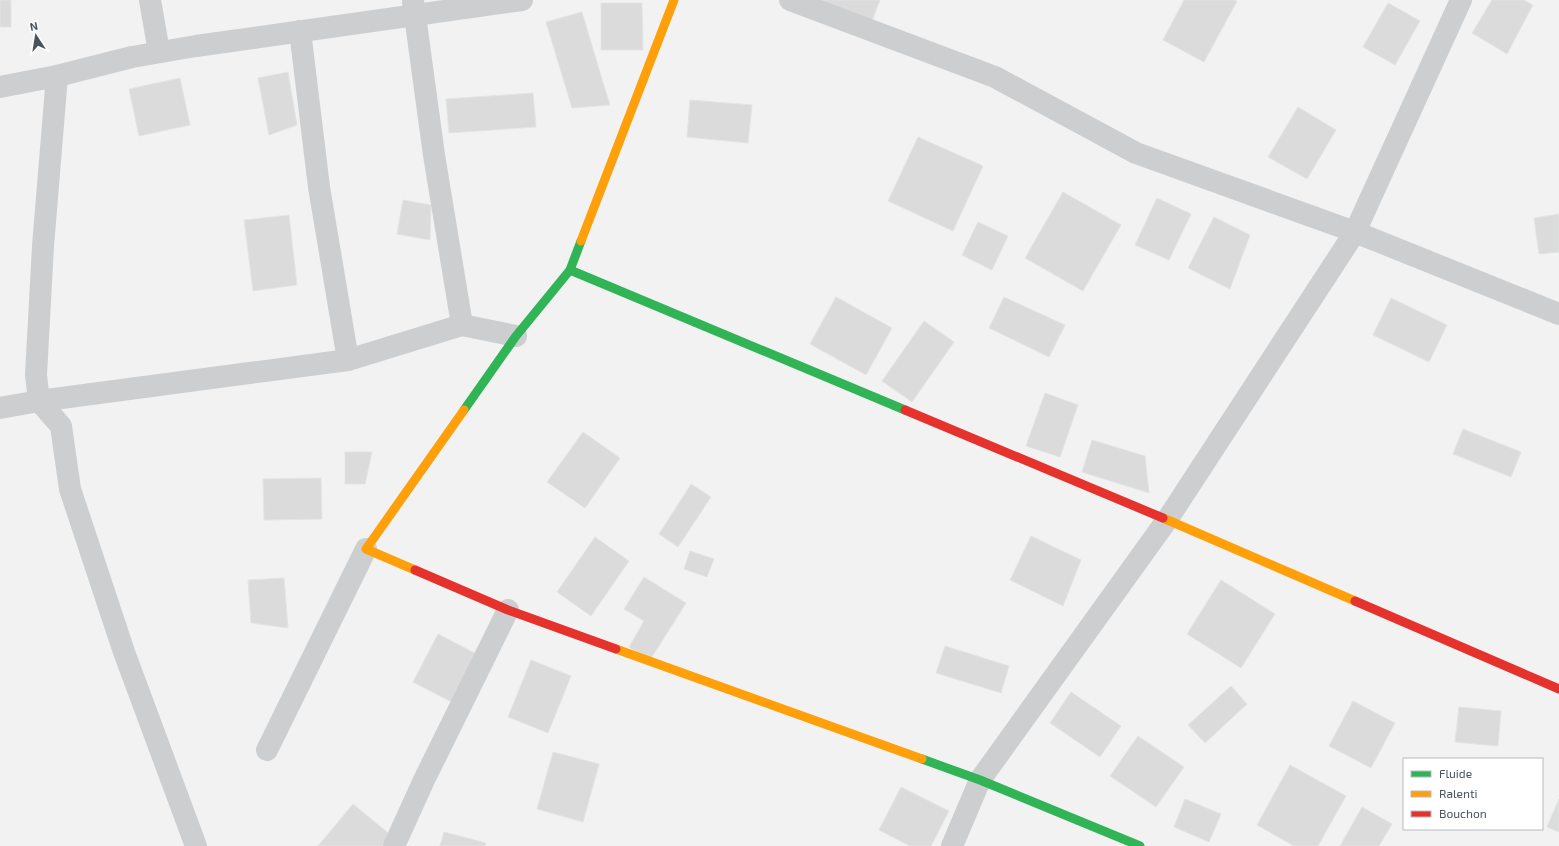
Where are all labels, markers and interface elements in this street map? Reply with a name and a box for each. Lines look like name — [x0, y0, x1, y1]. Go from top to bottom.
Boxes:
north arrow — [16, 16, 56, 56]
text: N — [29, 19, 39, 33]
legend — [1403, 758, 1543, 830]
text: Fluide — [1439, 766, 1472, 780]
text: Ralenti — [1439, 786, 1478, 800]
text: Bouchon — [1439, 806, 1487, 820]

